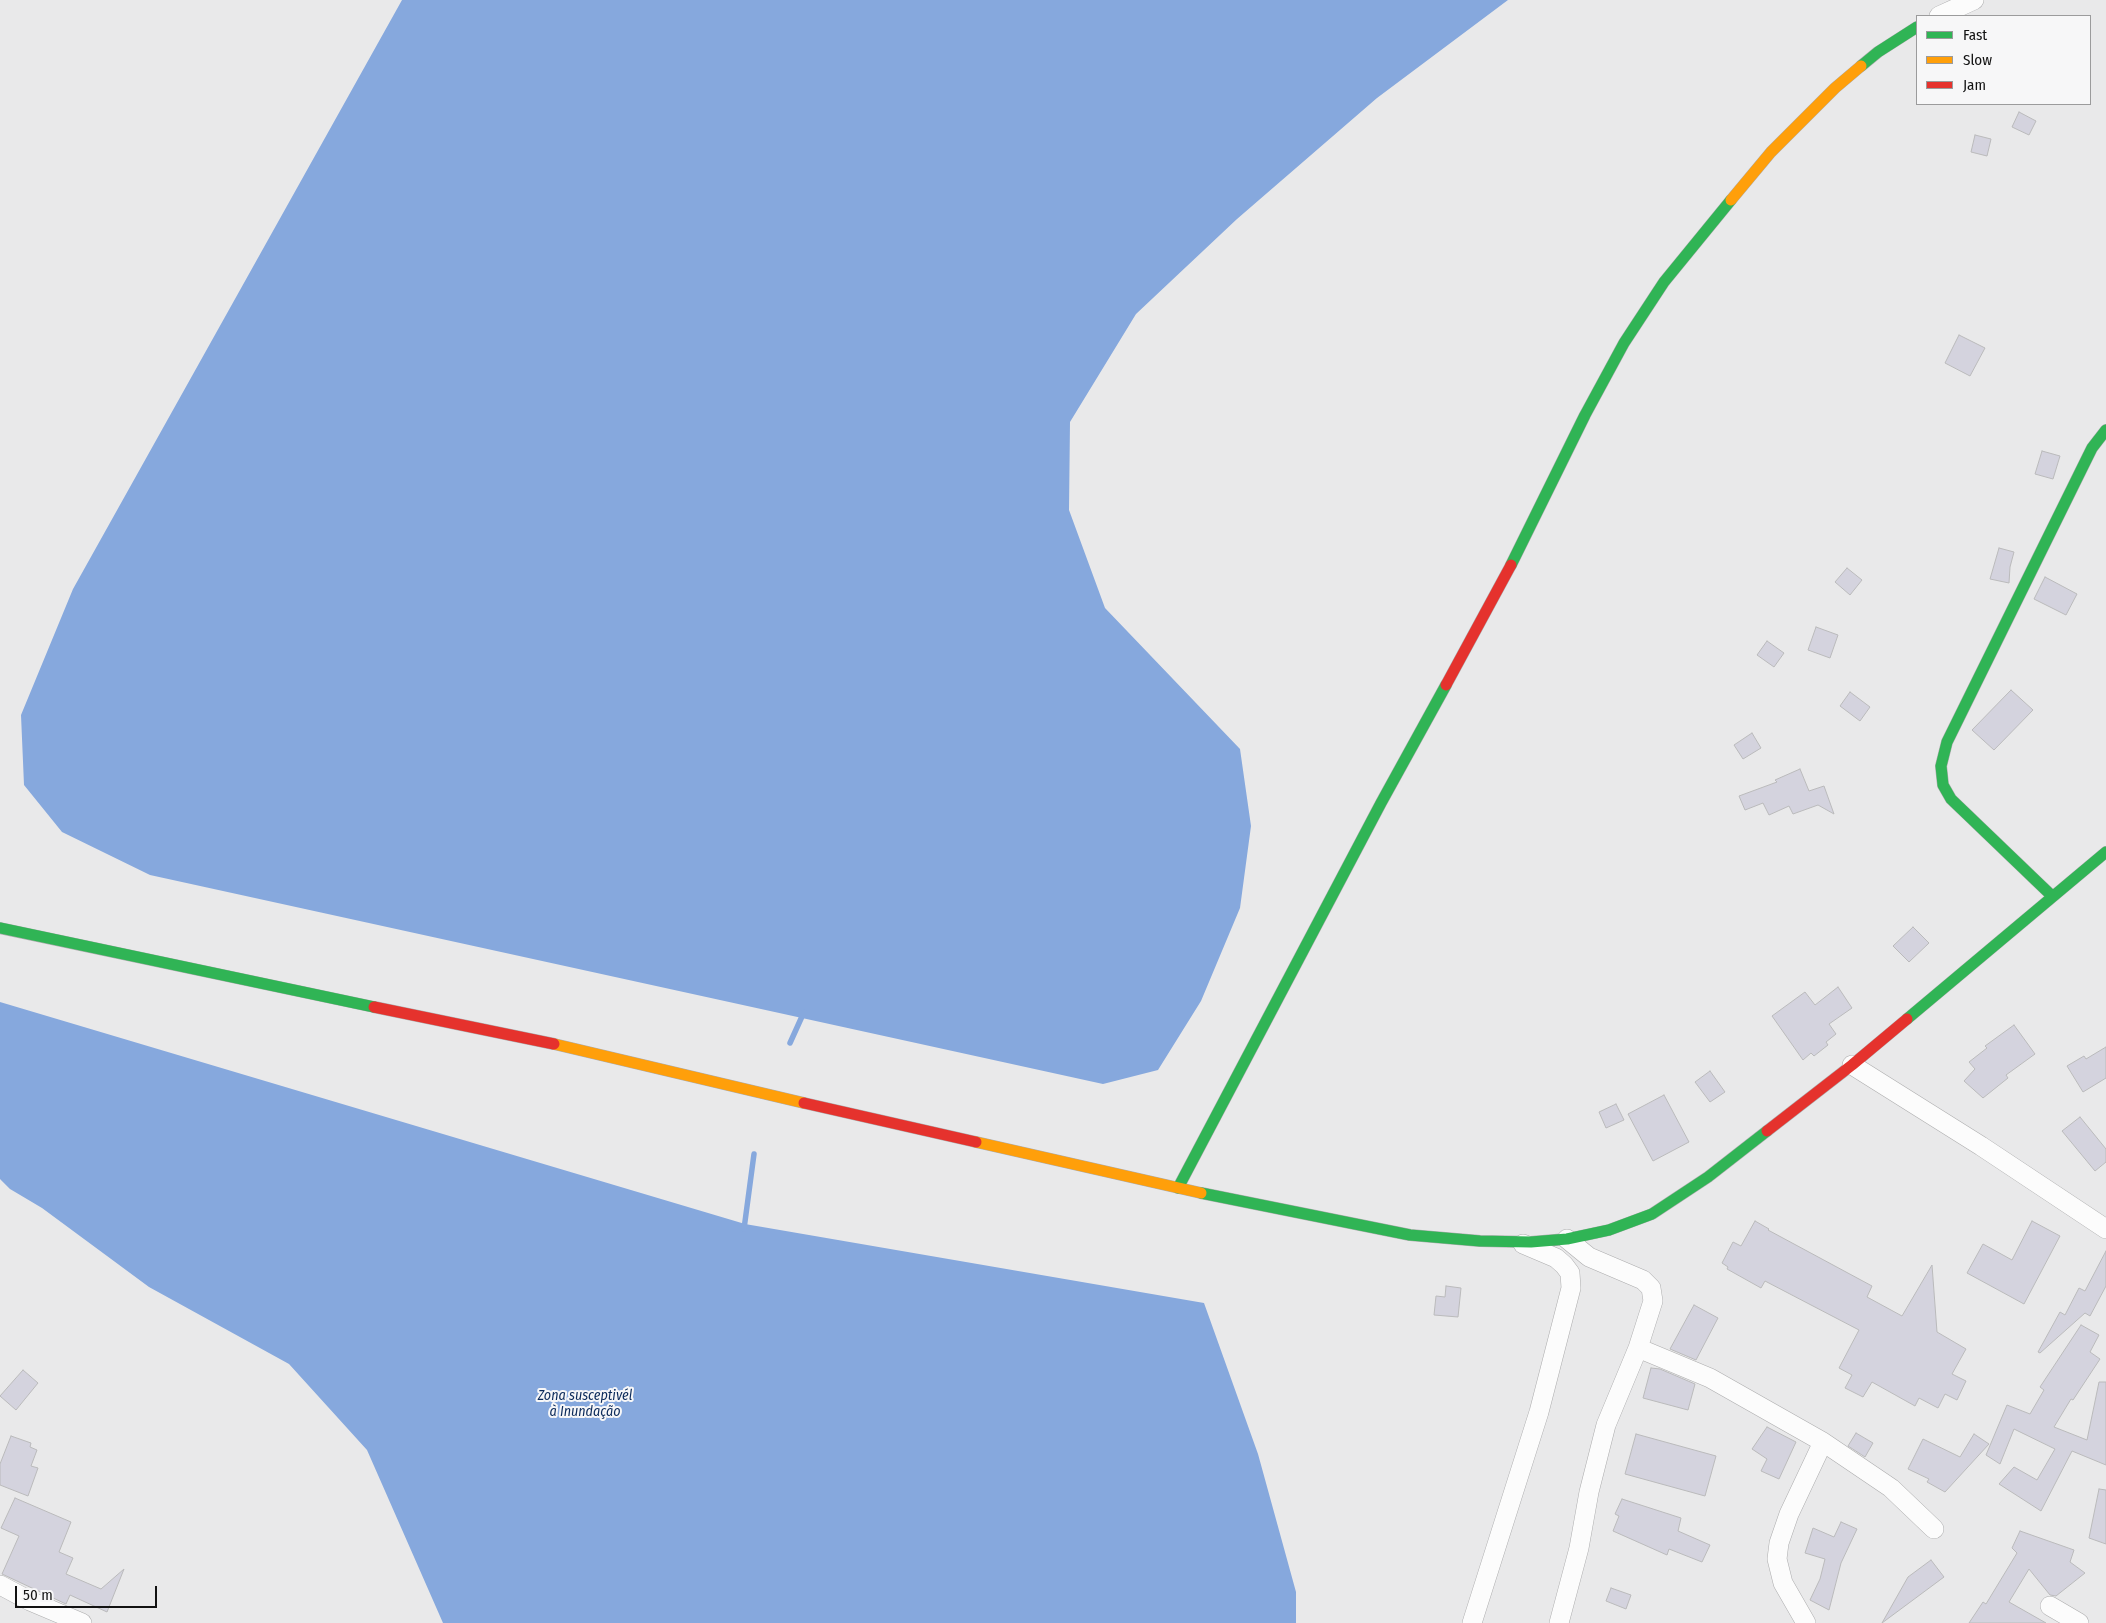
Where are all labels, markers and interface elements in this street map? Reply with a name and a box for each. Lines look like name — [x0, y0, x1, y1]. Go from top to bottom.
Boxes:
legend — [1916, 15, 2091, 105]
text: Fast — [1963, 26, 1987, 44]
text: Slow — [1963, 51, 1992, 69]
text: Jam — [1963, 76, 1986, 94]
water label: Zona susceptivél à Inundação — [538, 1388, 632, 1420]
scale bar — [18, 1576, 160, 1608]
text: 50 m — [23, 1586, 53, 1604]

